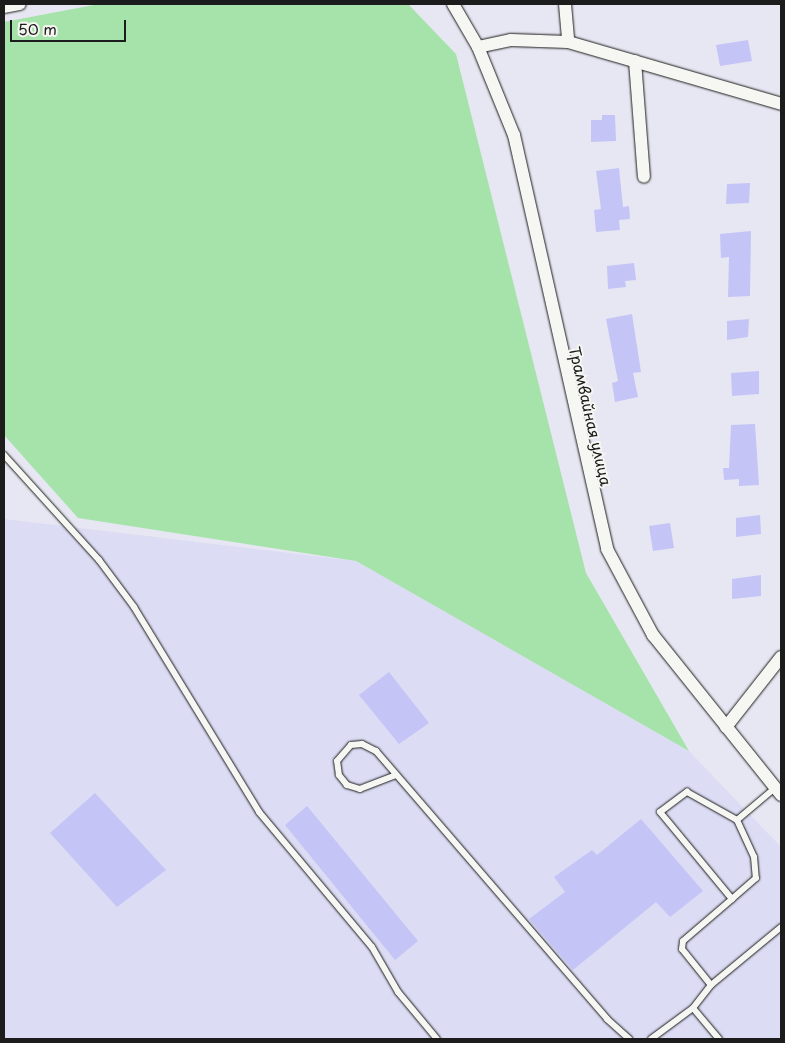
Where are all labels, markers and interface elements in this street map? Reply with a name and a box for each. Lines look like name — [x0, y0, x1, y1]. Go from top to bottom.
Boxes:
scale bar — [12, 10, 129, 42]
text: 50 m — [18, 17, 57, 40]
street label: Трамвайная улица — [566, 344, 616, 488]

